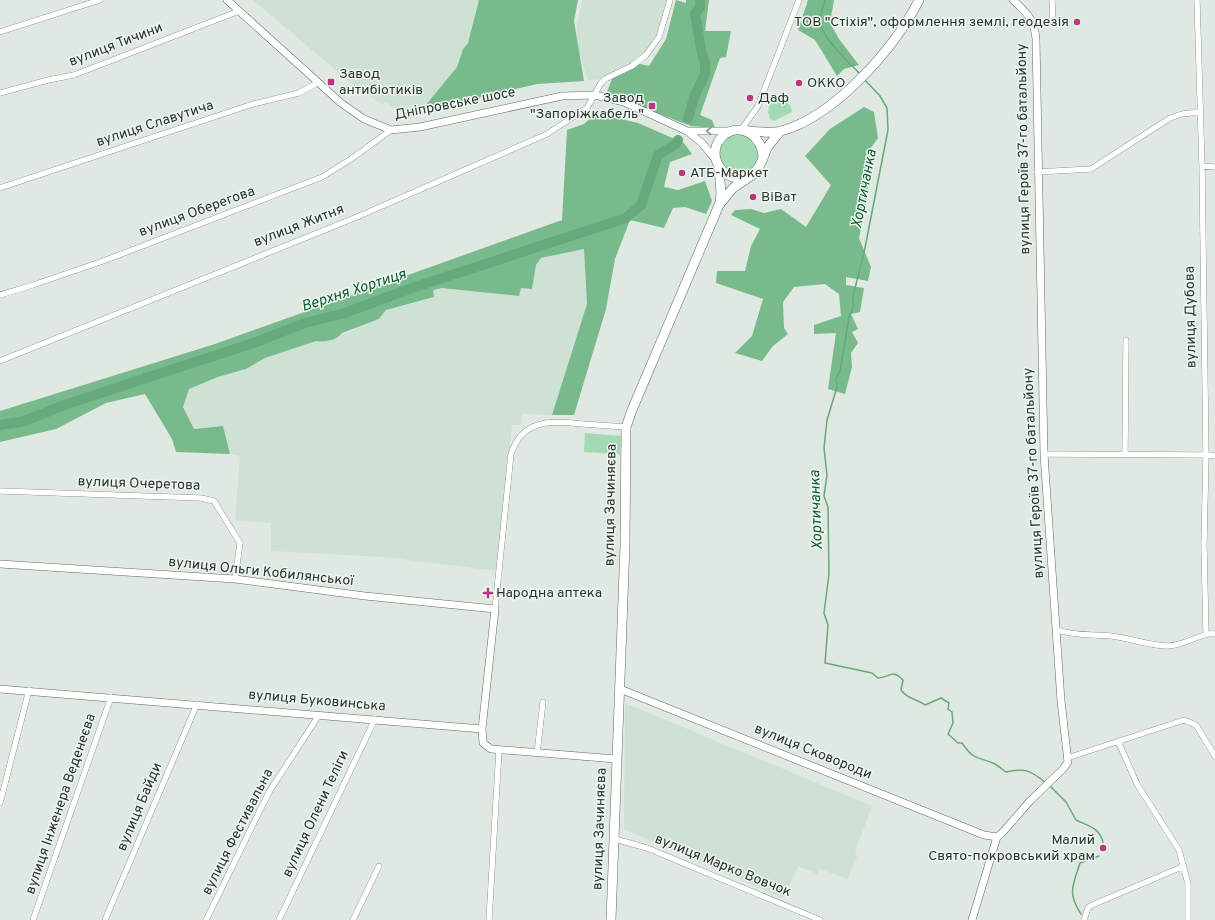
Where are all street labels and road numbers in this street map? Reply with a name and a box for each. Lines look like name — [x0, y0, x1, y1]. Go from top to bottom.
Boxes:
street label: вулиця Тичини — [67, 19, 165, 71]
street label: вулиця Героїв 37-го батальйону — [1014, 43, 1034, 255]
street label: Дніпровське шосе — [393, 84, 517, 124]
street label: вулиця Славутича — [94, 97, 216, 151]
street label: вулиця Оберегова — [137, 183, 257, 241]
street label: вулиця Житня — [251, 201, 347, 251]
street label: вулиця Дубова — [1182, 266, 1200, 368]
street label: вулиця Героїв 37-го батальйону — [1020, 367, 1048, 579]
street label: вулиця Зачиняєва — [601, 444, 621, 566]
street label: вулиця Очеретова — [77, 473, 201, 495]
street label: вулиця Ольги Кобилянської — [167, 554, 355, 590]
street label: вулиця Буковинська — [248, 687, 386, 715]
street label: вулиця Інженера Веденеєва — [22, 711, 100, 897]
street label: вулиця Сковороди — [752, 721, 874, 783]
street label: вулиця Олени Теліги — [279, 748, 353, 880]
street label: вулиця Байди — [114, 760, 166, 854]
street label: вулиця Фестивальна — [199, 766, 277, 898]
street label: вулиця Зачиняєва — [589, 768, 611, 890]
street label: вулиця Марко Вовчок — [652, 831, 794, 901]

